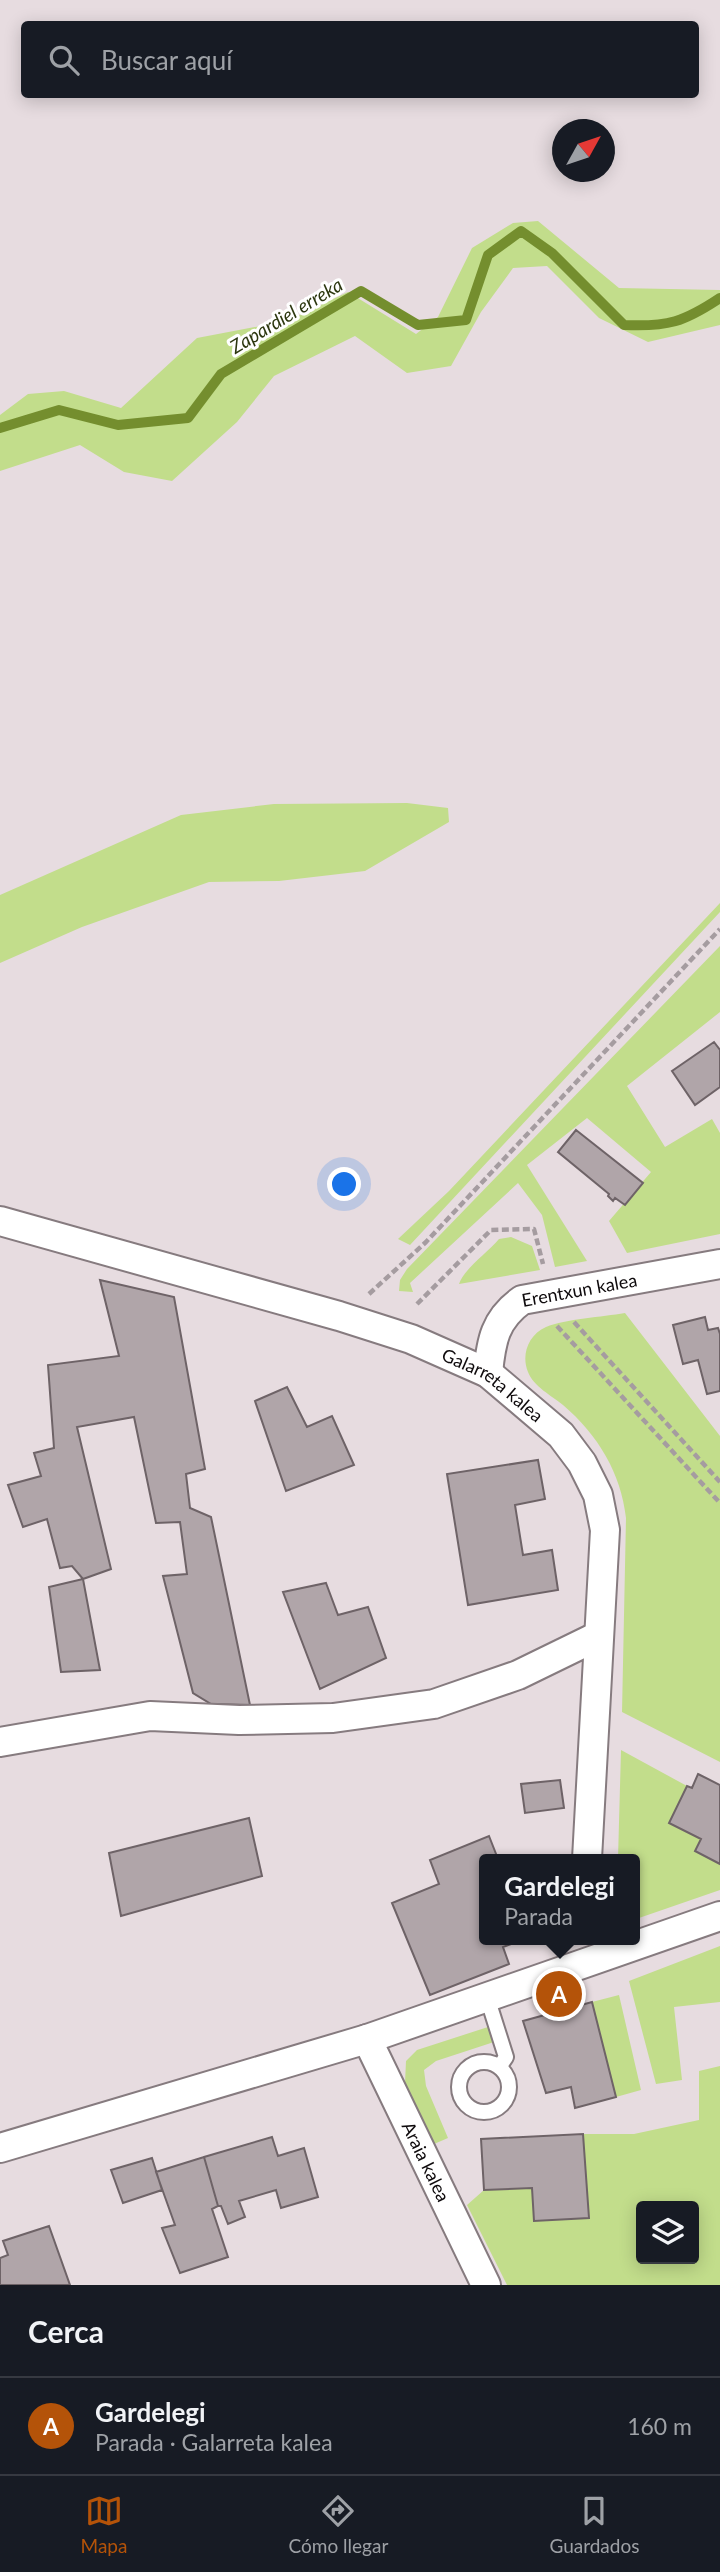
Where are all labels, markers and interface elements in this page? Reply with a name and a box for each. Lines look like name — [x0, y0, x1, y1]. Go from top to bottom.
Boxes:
search box — [21, 21, 699, 98]
icon: search — [45, 41, 83, 79]
text: Buscar aquí — [101, 44, 232, 76]
north arrow — [552, 119, 615, 182]
water label: Zapardiel erreka — [225, 272, 346, 358]
your location — [327, 1167, 361, 1201]
street label: Erentxun kalea — [520, 1268, 639, 1311]
street label: Galarreta kalea — [439, 1343, 548, 1426]
popup — [479, 1854, 640, 1945]
text: Gardelegi — [504, 1870, 615, 1902]
text: Parada — [504, 1902, 573, 1930]
pin: A — [536, 1968, 582, 2020]
street label: Araia kalea — [398, 2118, 455, 2205]
map controls — [636, 2201, 699, 2264]
button: layers — [636, 2201, 699, 2264]
text: Cerca — [28, 2313, 104, 2349]
text: Gardelegi — [95, 2396, 206, 2428]
text: A — [43, 2412, 59, 2440]
text: 160 m — [627, 2412, 692, 2440]
text: Parada · Galarreta kalea — [95, 2428, 333, 2456]
tab: Mapa — [81, 2492, 127, 2557]
tab: Cómo llegar — [289, 2492, 388, 2557]
tab: Guardados — [549, 2492, 639, 2557]

